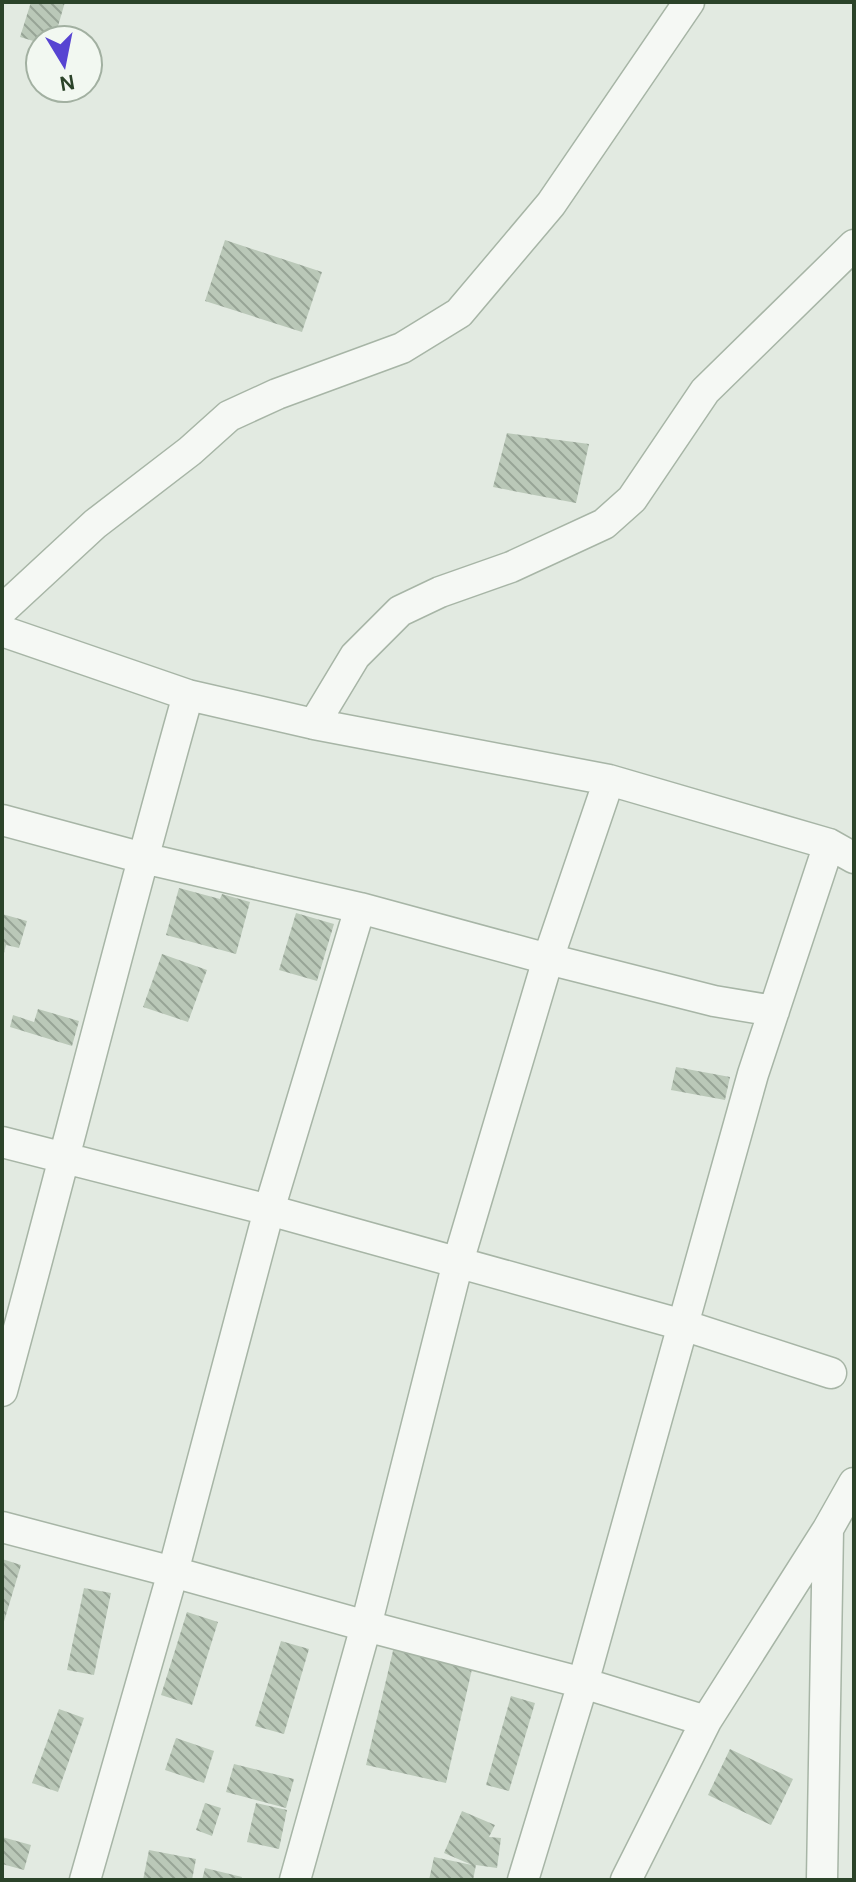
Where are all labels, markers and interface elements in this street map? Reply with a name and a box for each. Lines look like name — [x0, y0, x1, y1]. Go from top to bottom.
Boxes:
north arrow — [24, 24, 104, 104]
text: N — [57, 69, 77, 97]

